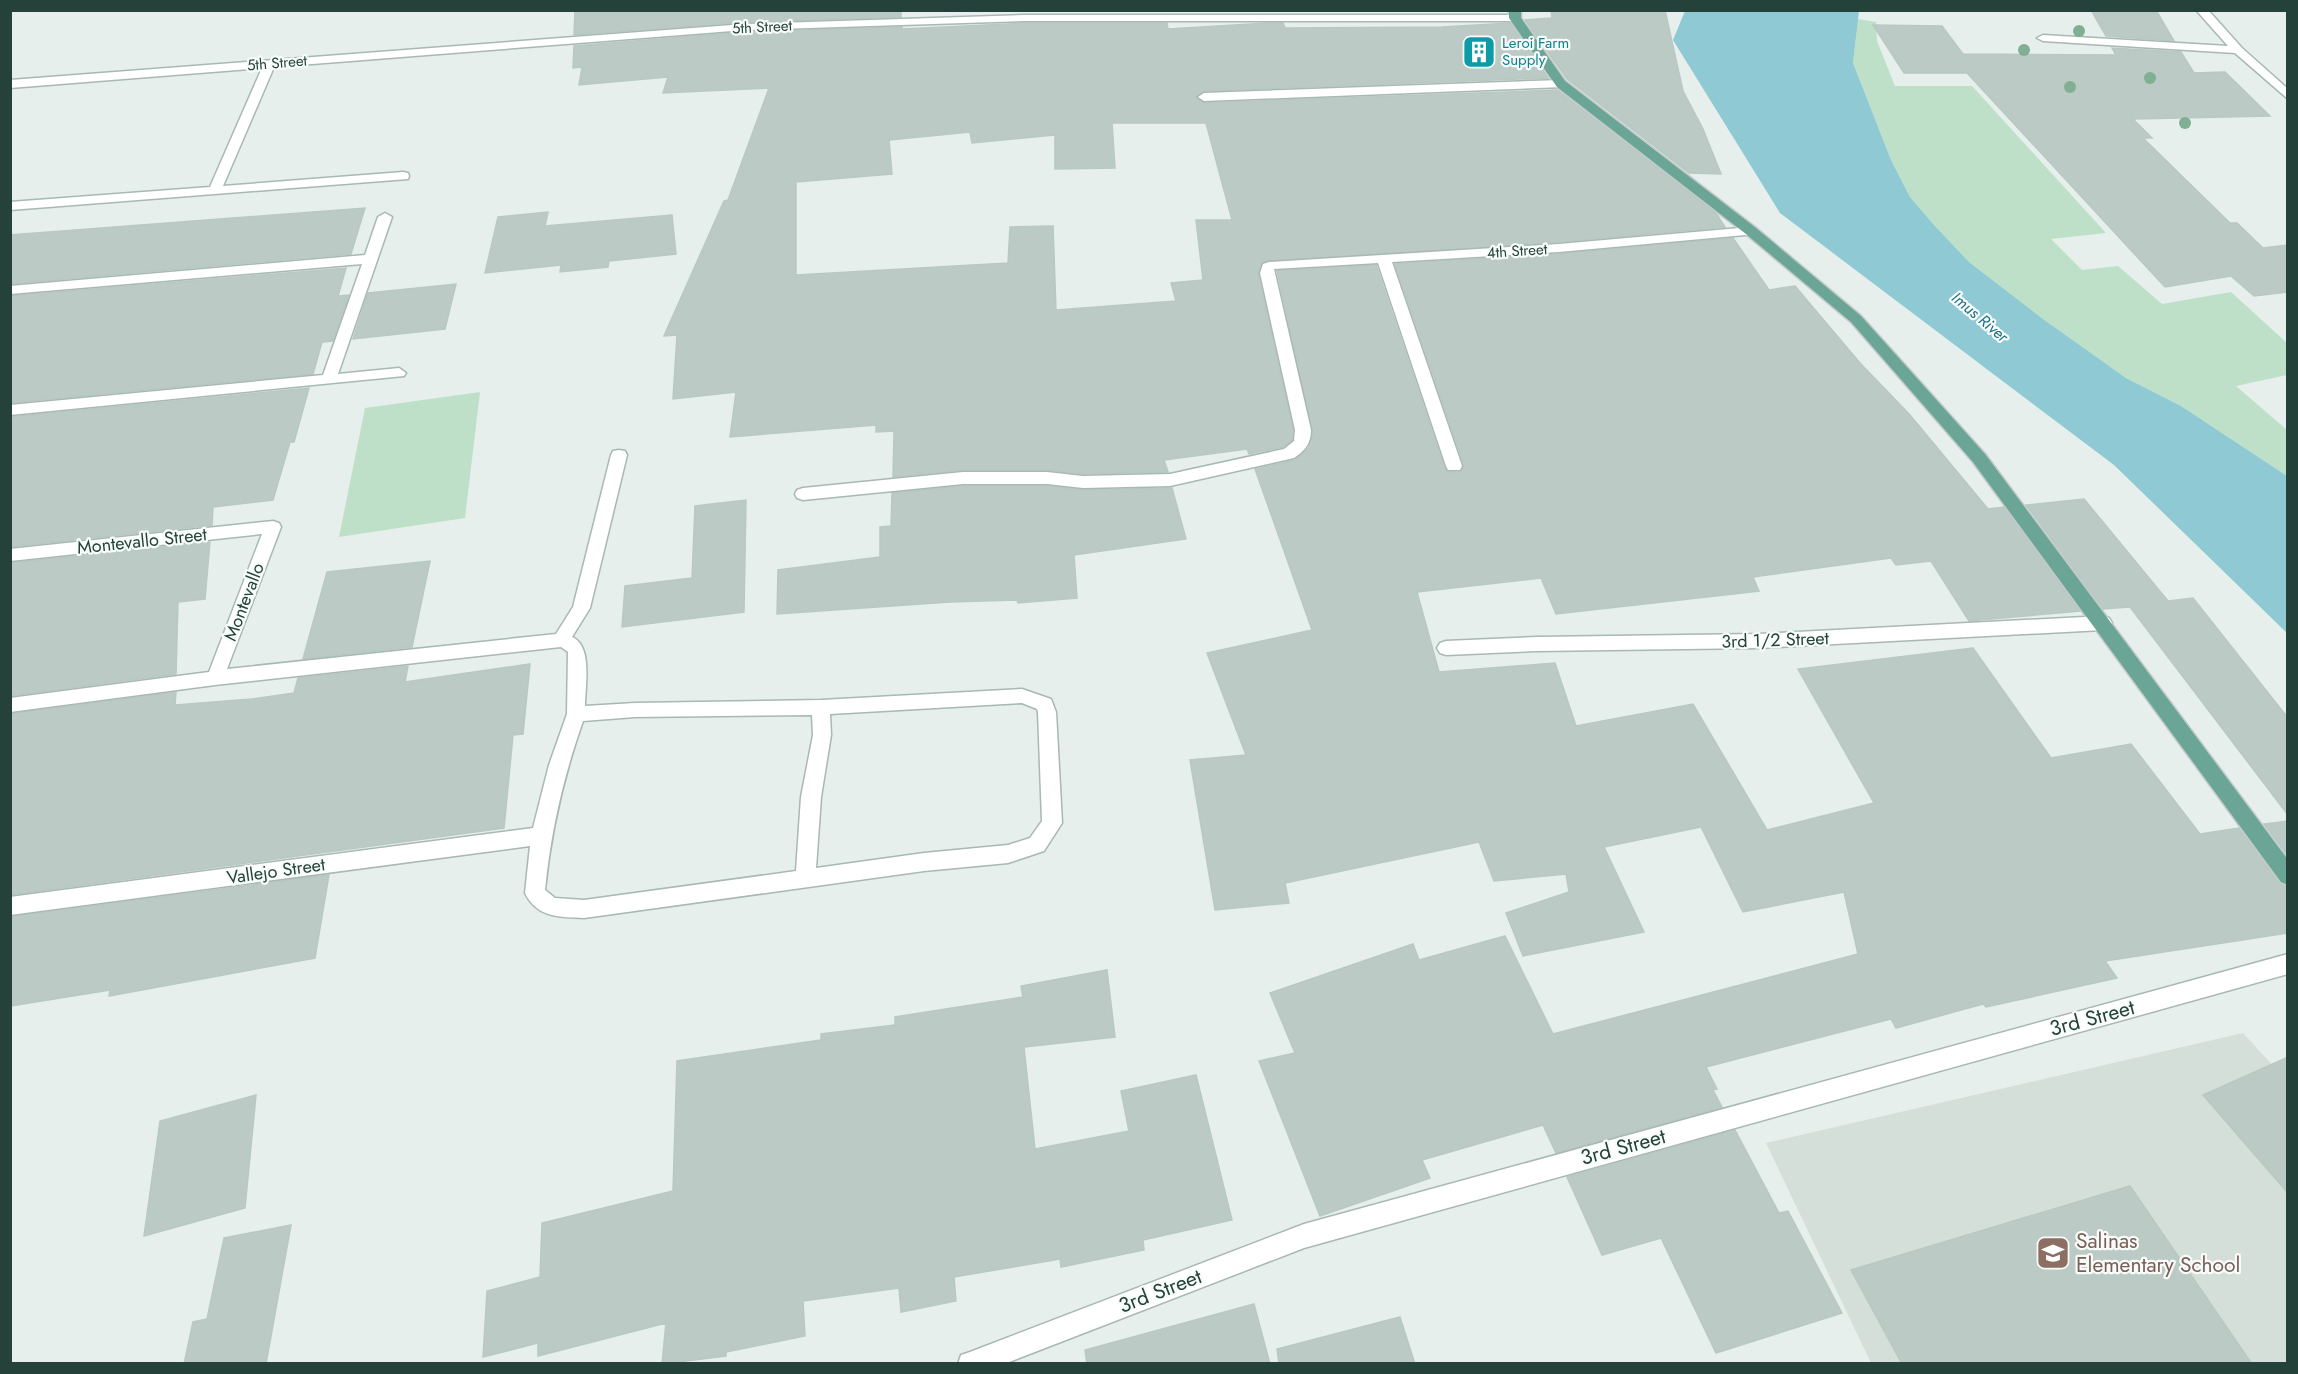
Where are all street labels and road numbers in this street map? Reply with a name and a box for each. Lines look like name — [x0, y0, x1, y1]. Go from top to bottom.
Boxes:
street label: 5th Street — [731, 14, 793, 40]
street label: 5th Street — [246, 49, 308, 77]
street label: 4th Street — [1486, 238, 1548, 264]
street label: Montevallo Street — [76, 521, 209, 561]
street label: Montevallo — [217, 559, 271, 645]
street label: 3rd 1/2 Street — [1721, 625, 1830, 655]
street label: Vallejo Street — [225, 851, 327, 891]
street label: 3rd Street — [2046, 992, 2138, 1044]
street label: 3rd Street — [1577, 1121, 1669, 1173]
street label: 3rd Street — [1114, 1261, 1206, 1321]

